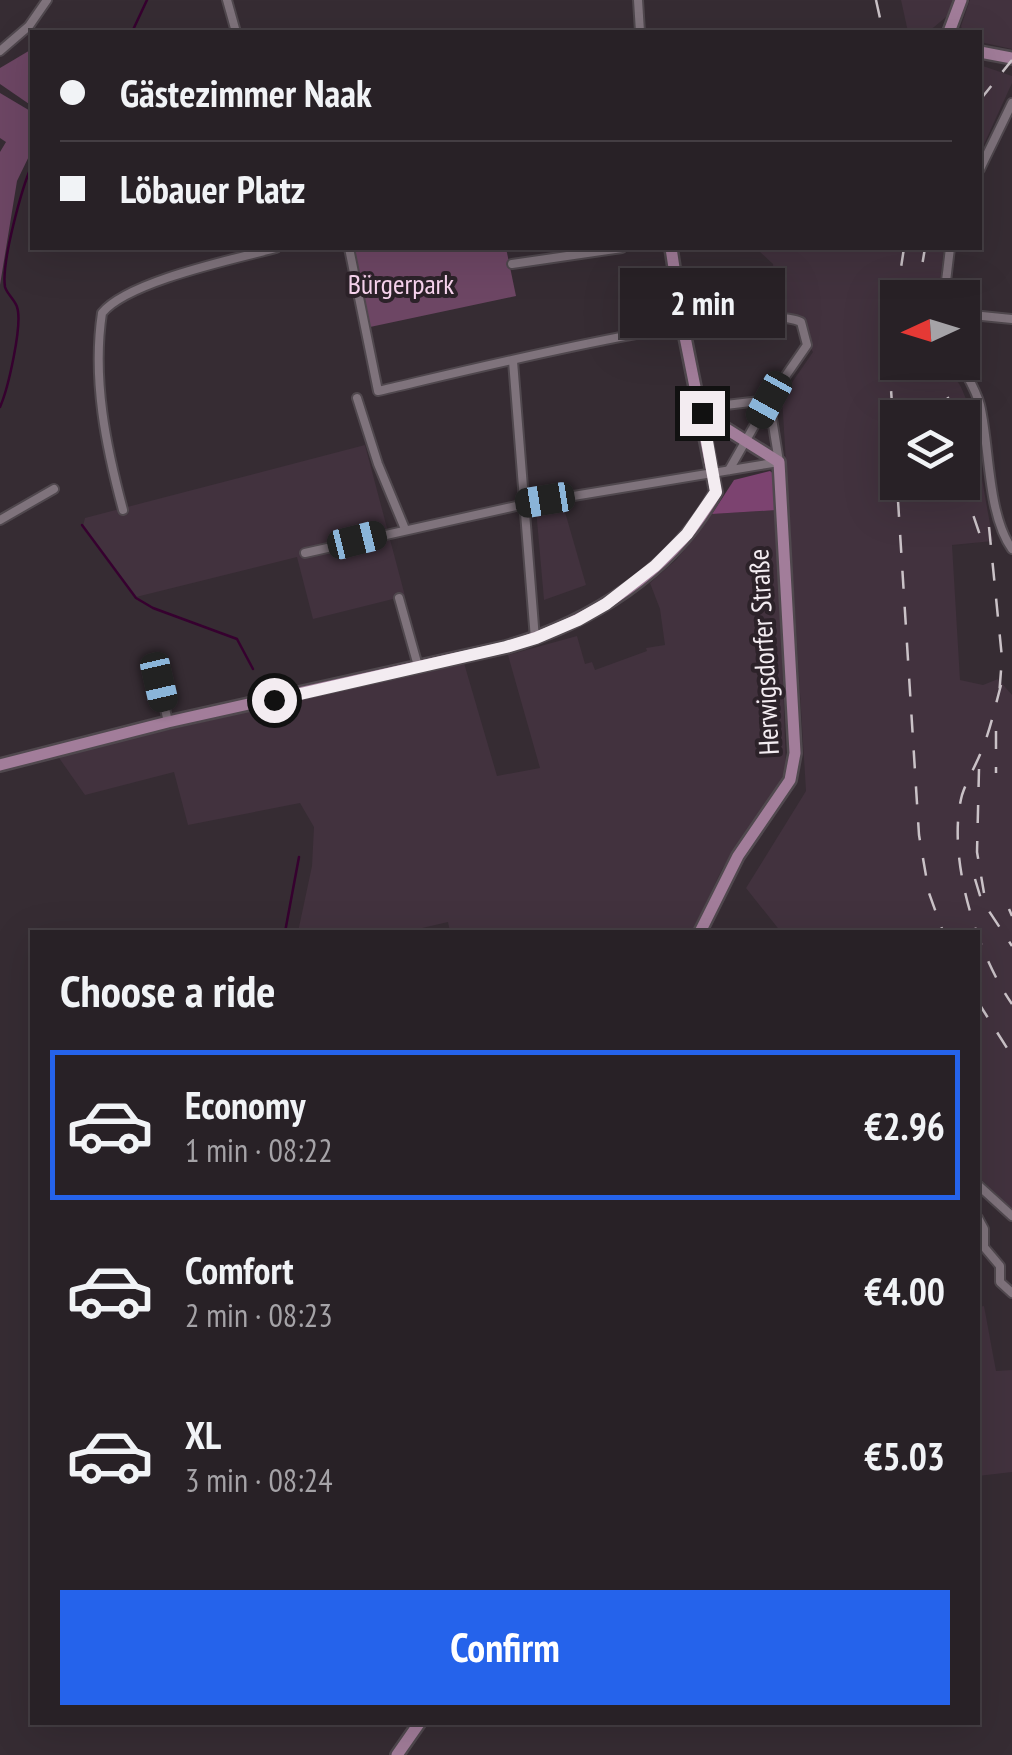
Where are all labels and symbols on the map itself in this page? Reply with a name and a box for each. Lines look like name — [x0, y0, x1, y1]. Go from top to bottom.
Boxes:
park label: Bürgerpark — [348, 265, 454, 302]
callout: 2 min — [620, 268, 784, 338]
north arrow — [880, 280, 980, 380]
car — [741, 366, 797, 434]
route end — [680, 391, 725, 436]
car — [513, 480, 577, 520]
car — [324, 518, 390, 562]
street label: Herwigsdorfer Straße — [739, 548, 787, 756]
car — [138, 649, 180, 715]
route start — [252, 678, 297, 723]

